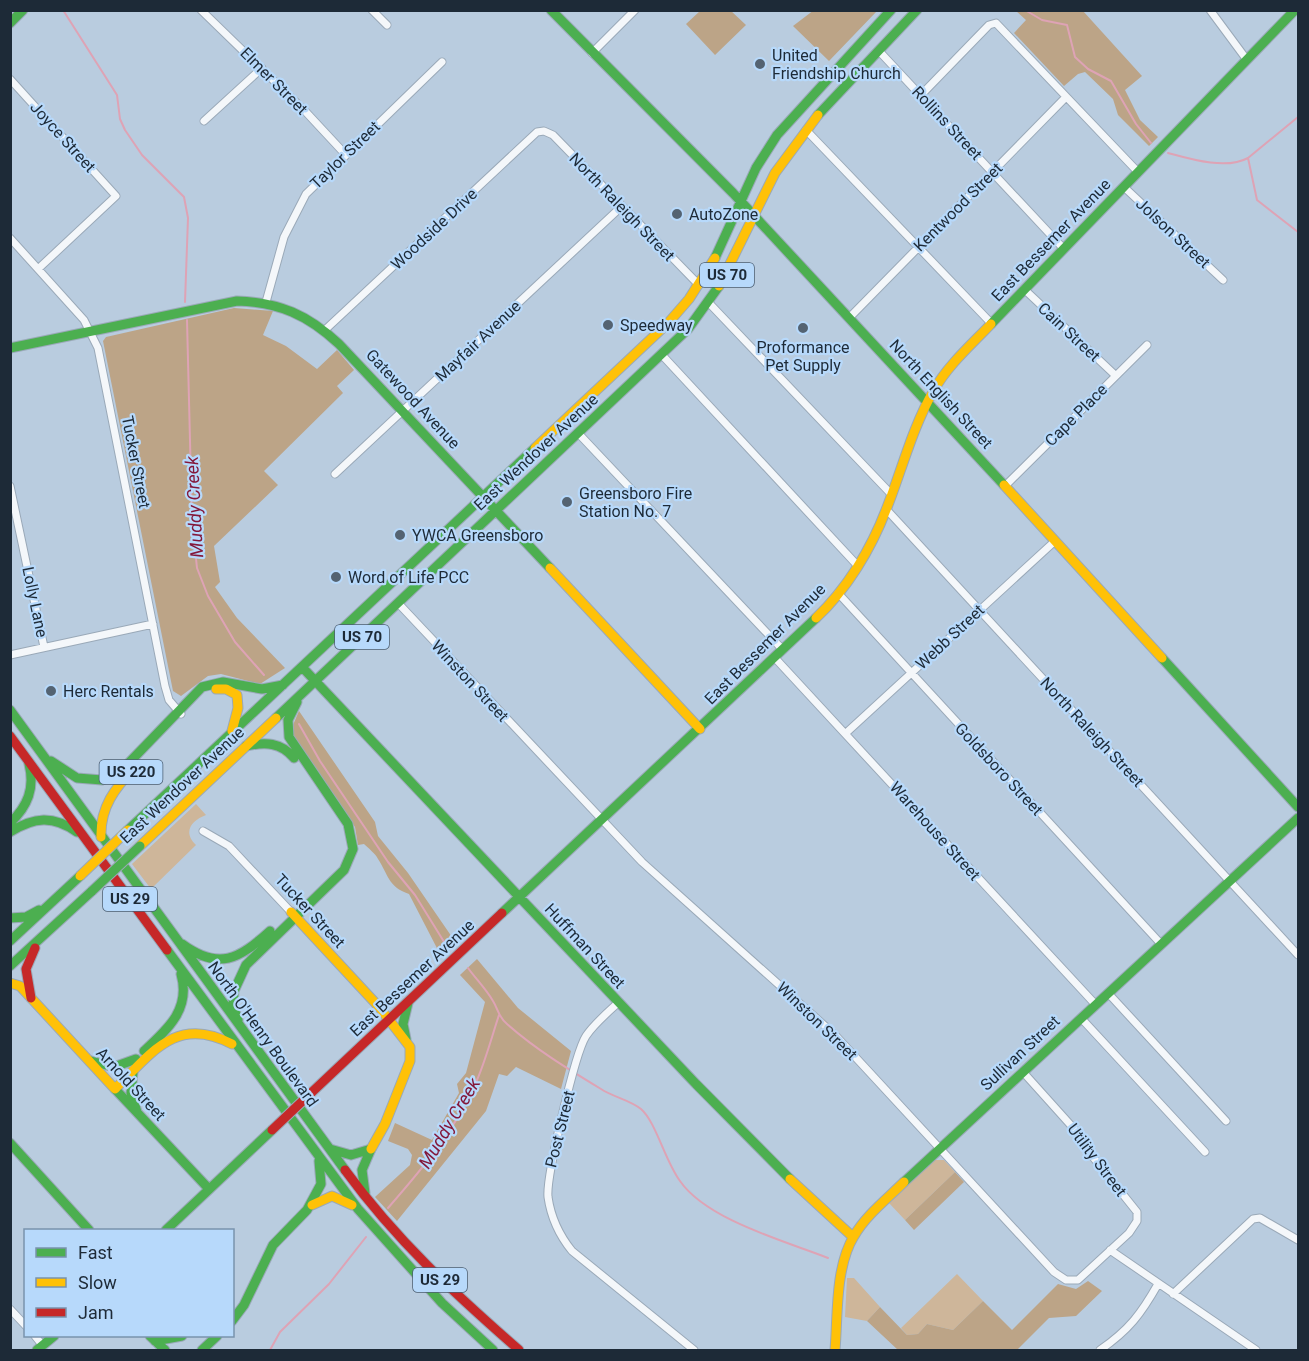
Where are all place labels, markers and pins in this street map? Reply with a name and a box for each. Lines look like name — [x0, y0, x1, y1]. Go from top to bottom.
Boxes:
place label: United Friendship Church — [772, 46, 901, 83]
marker: United Friendship Church — [753, 57, 767, 71]
place label: AutoZone — [689, 205, 758, 224]
marker: AutoZone — [670, 207, 684, 221]
place label: Speedway — [620, 316, 693, 335]
marker: Speedway — [601, 318, 615, 332]
marker: Proformance Pet Supply — [796, 321, 810, 335]
place label: Proformance Pet Supply — [756, 338, 850, 375]
place label: Greensboro Fire Station No. 7 — [579, 484, 692, 521]
marker: Greensboro Fire Station No. 7 — [560, 495, 574, 509]
place label: YWCA Greensboro — [412, 526, 544, 545]
marker: YWCA Greensboro — [393, 528, 407, 542]
place label: Word of Life PCC — [348, 568, 469, 587]
marker: Word of Life PCC — [329, 570, 343, 584]
place label: Herc Rentals — [63, 682, 154, 701]
marker: Herc Rentals — [44, 684, 58, 698]

